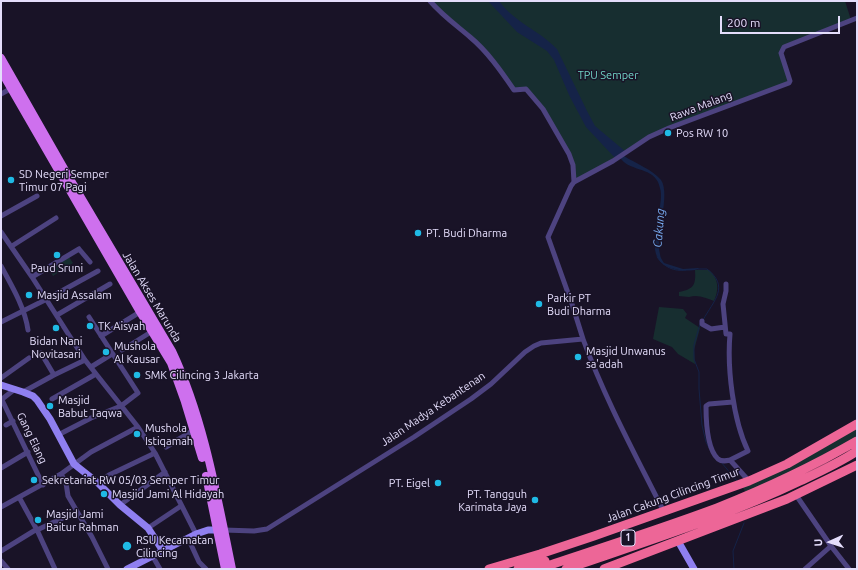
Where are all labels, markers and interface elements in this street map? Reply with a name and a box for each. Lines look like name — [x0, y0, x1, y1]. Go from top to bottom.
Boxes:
scale bar — [722, 8, 842, 34]
text: 200 m — [727, 16, 760, 29]
park label: TPU Semper — [578, 68, 638, 82]
street label: Rawa Malang — [668, 88, 734, 124]
place label: Pos RW 10 — [676, 126, 728, 140]
marker: Pos RW 10 — [663, 128, 673, 138]
place label: SD Negeri Semper Timur 07 Pagi — [19, 167, 109, 193]
marker: SD Negeri Semper Timur 07 Pagi — [6, 175, 16, 185]
water label: Cakung — [650, 208, 668, 248]
place label: PT. Budi Dharma — [426, 226, 507, 240]
marker: PT. Budi Dharma — [413, 228, 423, 238]
street label: Jalan Akses Marunda — [120, 249, 184, 345]
marker: Paud Sruni — [52, 250, 62, 260]
place label: Paud Sruni — [31, 261, 83, 275]
place label: Masjid Assalam — [37, 288, 112, 302]
marker: Masjid Assalam — [24, 290, 34, 300]
place label: Parkir PT Budi Dharma — [547, 291, 611, 317]
marker: Parkir PT Budi Dharma — [534, 299, 544, 309]
place label: TK Aisyah — [98, 319, 145, 333]
marker: TK Aisyah — [85, 321, 95, 331]
marker: Bidan Nani Novitasari — [51, 323, 61, 333]
place label: Bidan Nani Novitasari — [29, 334, 83, 360]
place label: Mushola Al Kausar — [114, 339, 160, 365]
place label: Masjid Unwanus sa'adah — [586, 344, 666, 370]
marker: Mushola Al Kausar — [101, 347, 111, 357]
marker: Masjid Unwanus sa'adah — [573, 352, 583, 362]
place label: SMK Cilincing 3 Jakarta — [145, 368, 259, 382]
street label: Jalan Madya Kebantenan — [378, 369, 488, 449]
marker: SMK Cilincing 3 Jakarta — [132, 370, 142, 380]
place label: Masjid Babut Taqwa — [58, 393, 122, 419]
marker: Masjid Babut Taqwa — [45, 401, 55, 411]
street label: Gang Elang — [14, 410, 50, 466]
place label: Mushola Istiqamah — [145, 421, 193, 447]
marker: Mushola Istiqamah — [132, 429, 142, 439]
street label: Jalan Cakung Cilincing Timur — [605, 465, 741, 525]
place label: Sekretariat RW 05/03 Semper Timur — [42, 473, 219, 487]
marker: Sekretariat RW 05/03 Semper Timur — [29, 475, 39, 485]
place label: PT. Eigel — [389, 476, 430, 490]
marker: PT. Eigel — [433, 478, 443, 488]
place label: Masjid Jami Al Hidayah — [112, 487, 224, 501]
place label: PT. Tangguh Karimata Jaya — [458, 487, 527, 513]
marker: Masjid Jami Al Hidayah — [99, 489, 109, 499]
marker: PT. Tangguh Karimata Jaya — [530, 495, 540, 505]
place label: Masjid Jami Baitur Rahman — [46, 507, 119, 533]
marker: Masjid Jami Baitur Rahman — [33, 515, 43, 525]
north arrow — [810, 522, 850, 562]
road number: 1 — [621, 530, 635, 546]
place label: RSU Kecamatan Cilincing — [136, 533, 213, 559]
text: U — [812, 538, 824, 547]
marker: RSU Kecamatan Cilincing — [121, 540, 133, 552]

